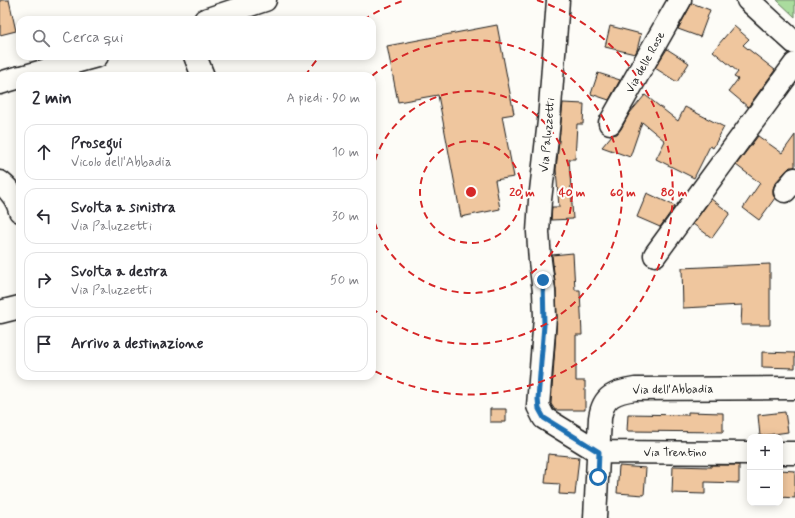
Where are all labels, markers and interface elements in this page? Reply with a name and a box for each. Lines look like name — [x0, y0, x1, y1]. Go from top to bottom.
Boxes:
search box — [16, 16, 376, 60]
icon: search — [30, 27, 52, 49]
text: Cerca qui — [62, 28, 123, 48]
street label: Via delle Rose — [622, 29, 670, 96]
text: 2 min — [32, 87, 72, 109]
text: A piedi · 90 m — [286, 90, 360, 107]
street label: Via Paluzzetti — [537, 97, 559, 173]
text: Prosegui — [71, 134, 122, 154]
icon: ahead — [33, 141, 55, 163]
text: 10 m — [332, 144, 359, 161]
text: Vicolo dell'Abbadia — [71, 154, 172, 171]
centre of rings — [464, 185, 478, 199]
text: 20 m — [509, 185, 535, 201]
text: 40 m — [559, 185, 586, 201]
text: 60 m — [610, 185, 636, 201]
text: 80 m — [661, 185, 688, 201]
text: Svolta a sinistra — [71, 198, 176, 218]
icon: left — [33, 205, 55, 227]
text: 30 m — [332, 208, 359, 225]
text: Via Paluzzetti — [71, 218, 152, 235]
text: Svolta a destra — [71, 262, 168, 282]
icon: right — [33, 269, 55, 291]
route end — [534, 271, 552, 289]
text: 50 m — [330, 272, 359, 289]
text: Via Paluzzetti — [71, 282, 152, 299]
icon: arrive — [33, 333, 55, 355]
text: Arrivo a destinazione — [71, 334, 204, 354]
street label: Via dell'Abbadia — [632, 381, 714, 399]
map controls — [747, 434, 783, 506]
button: + — [747, 434, 783, 470]
street label: Via Trentino — [643, 445, 707, 461]
route start — [589, 468, 607, 486]
button: − — [747, 470, 783, 506]

